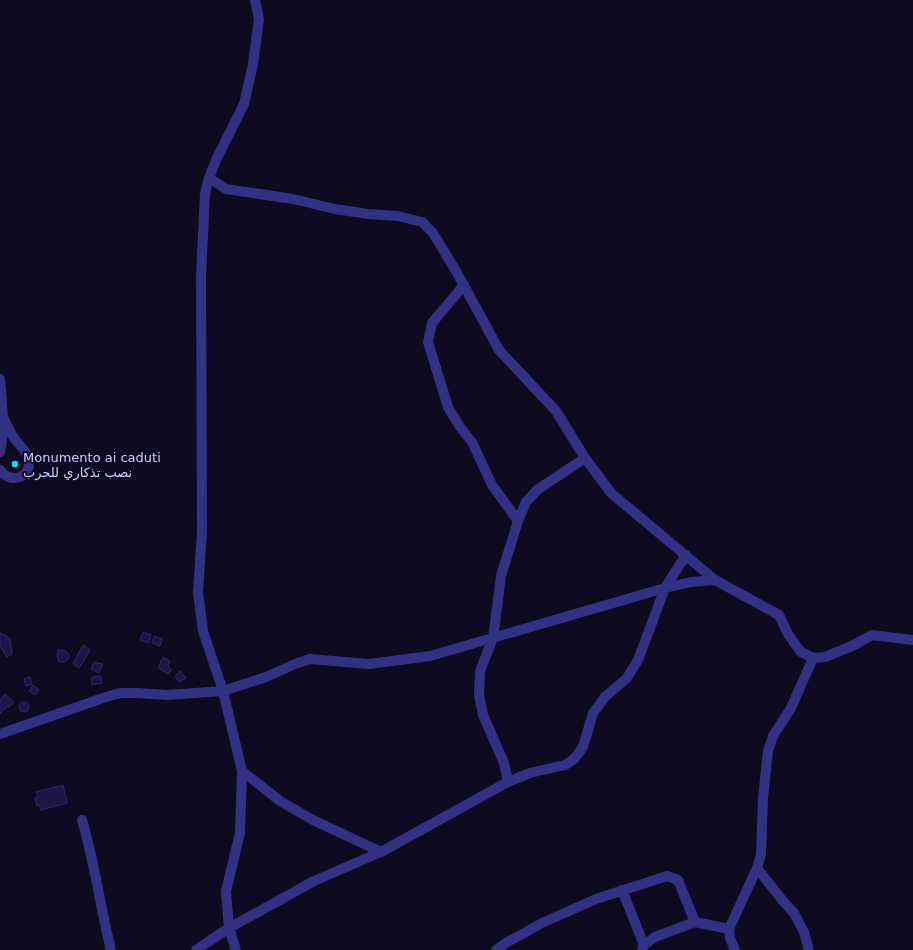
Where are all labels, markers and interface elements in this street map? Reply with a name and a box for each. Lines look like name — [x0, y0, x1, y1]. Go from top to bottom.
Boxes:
place label: Monumento ai caduti نصب تذكاري للحرب — [23, 450, 161, 481]
marker: Monumento ai caduti نصب تذكاري للحرب — [10, 459, 20, 469]

